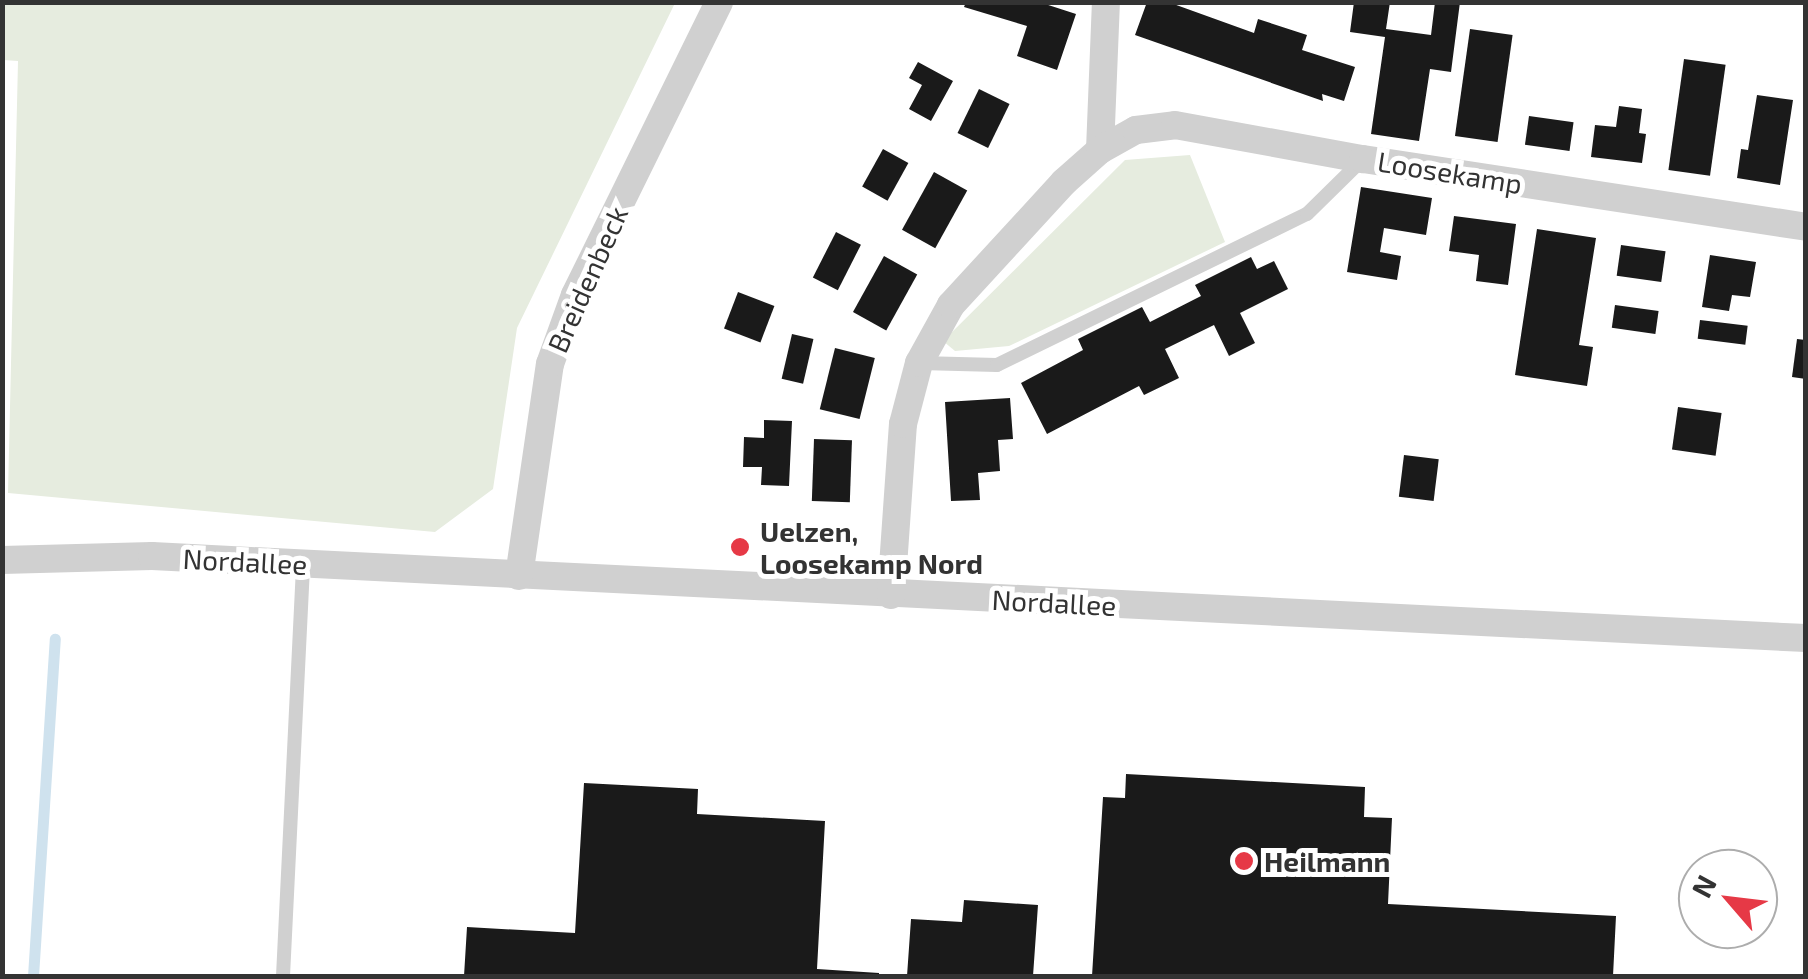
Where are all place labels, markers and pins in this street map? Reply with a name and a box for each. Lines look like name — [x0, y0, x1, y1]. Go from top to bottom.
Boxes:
place label: Uelzen, Loosekamp Nord — [760, 514, 983, 580]
marker: Uelzen, Loosekamp Nord — [729, 536, 751, 558]
place label: Heilmann — [1264, 844, 1390, 878]
marker: Heilmann — [1233, 850, 1255, 872]

